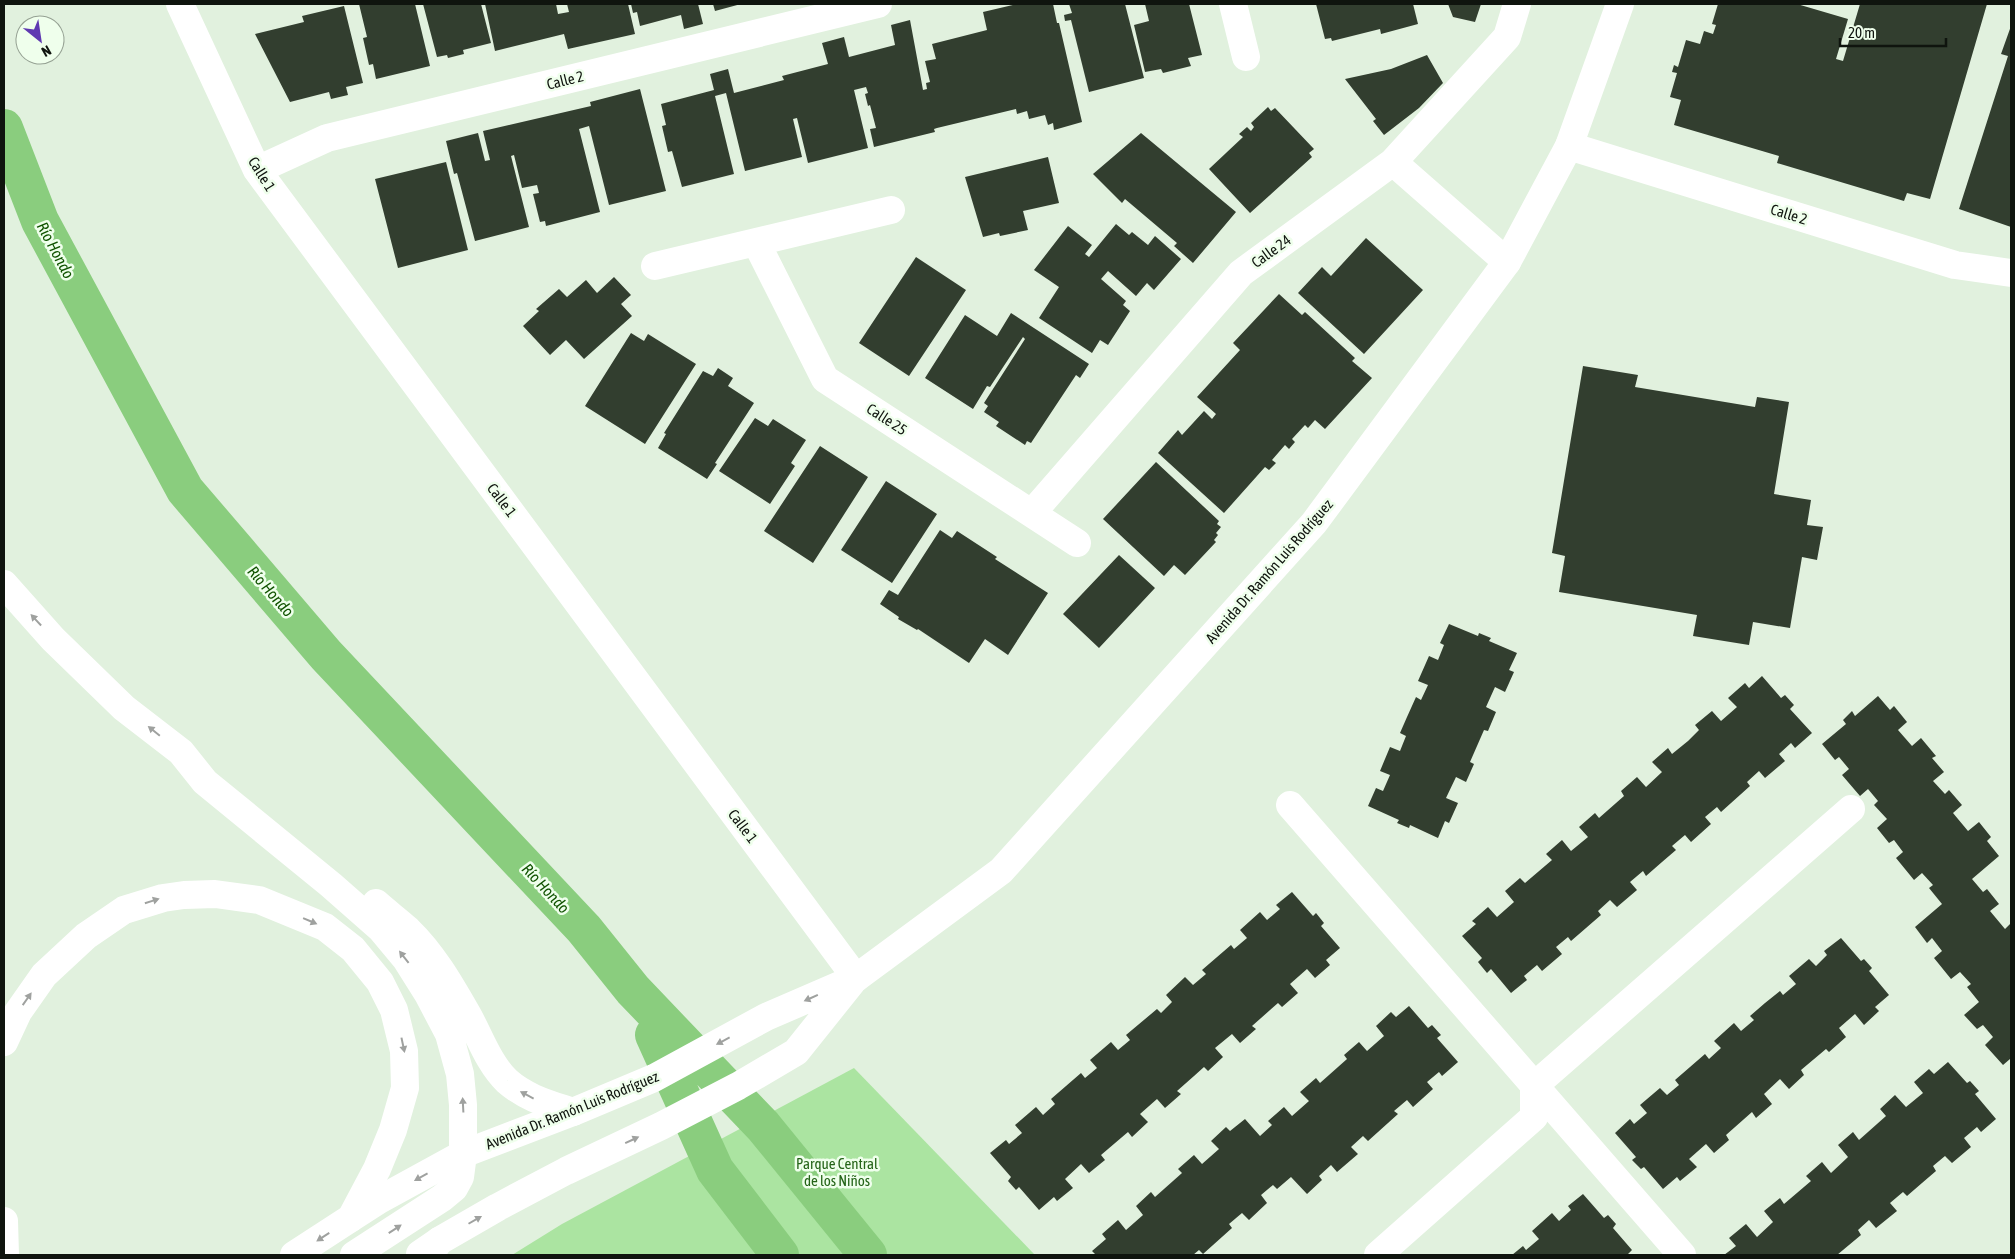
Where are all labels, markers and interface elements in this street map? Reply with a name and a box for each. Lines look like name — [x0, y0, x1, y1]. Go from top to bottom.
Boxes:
north arrow — [15, 15, 65, 65]
scale bar — [1840, 15, 1946, 47]
text: 20 m — [1848, 24, 1875, 41]
text: N — [39, 42, 54, 60]
street label: Calle 2 — [545, 67, 585, 93]
street label: Calle 1 — [245, 154, 279, 194]
street label: Calle 2 — [1769, 200, 1809, 228]
water label: Río Hondo — [34, 219, 78, 281]
street label: Calle 24 — [1248, 231, 1294, 271]
street label: Calle 25 — [864, 400, 910, 438]
street label: Calle 1 — [484, 480, 520, 520]
street label: Avenida Dr. Ramón Luis Rodríguez — [1202, 495, 1336, 646]
water label: Río Hondo — [244, 562, 298, 620]
one-way arrow — [30, 615, 42, 627]
one-way arrow — [148, 726, 161, 737]
street label: Calle 1 — [725, 806, 761, 846]
water label: Río Hondo — [519, 860, 573, 916]
one-way arrow — [145, 897, 160, 905]
one-way arrow — [303, 917, 317, 925]
one-way arrow — [398, 951, 409, 964]
one-way arrow — [22, 992, 32, 1006]
one-way arrow — [804, 994, 818, 1002]
one-way arrow — [716, 1036, 729, 1045]
one-way arrow — [399, 1038, 407, 1054]
street label: Avenida Dr. Ramón Luis Rodríguez — [483, 1067, 661, 1153]
one-way arrow — [521, 1090, 534, 1099]
one-way arrow — [458, 1097, 466, 1113]
one-way arrow — [625, 1136, 639, 1144]
park label: Parque Central de los Niños — [796, 1155, 878, 1189]
one-way arrow — [413, 1173, 428, 1181]
one-way arrow — [468, 1216, 482, 1225]
one-way arrow — [388, 1224, 401, 1234]
one-way arrow — [316, 1232, 329, 1241]

